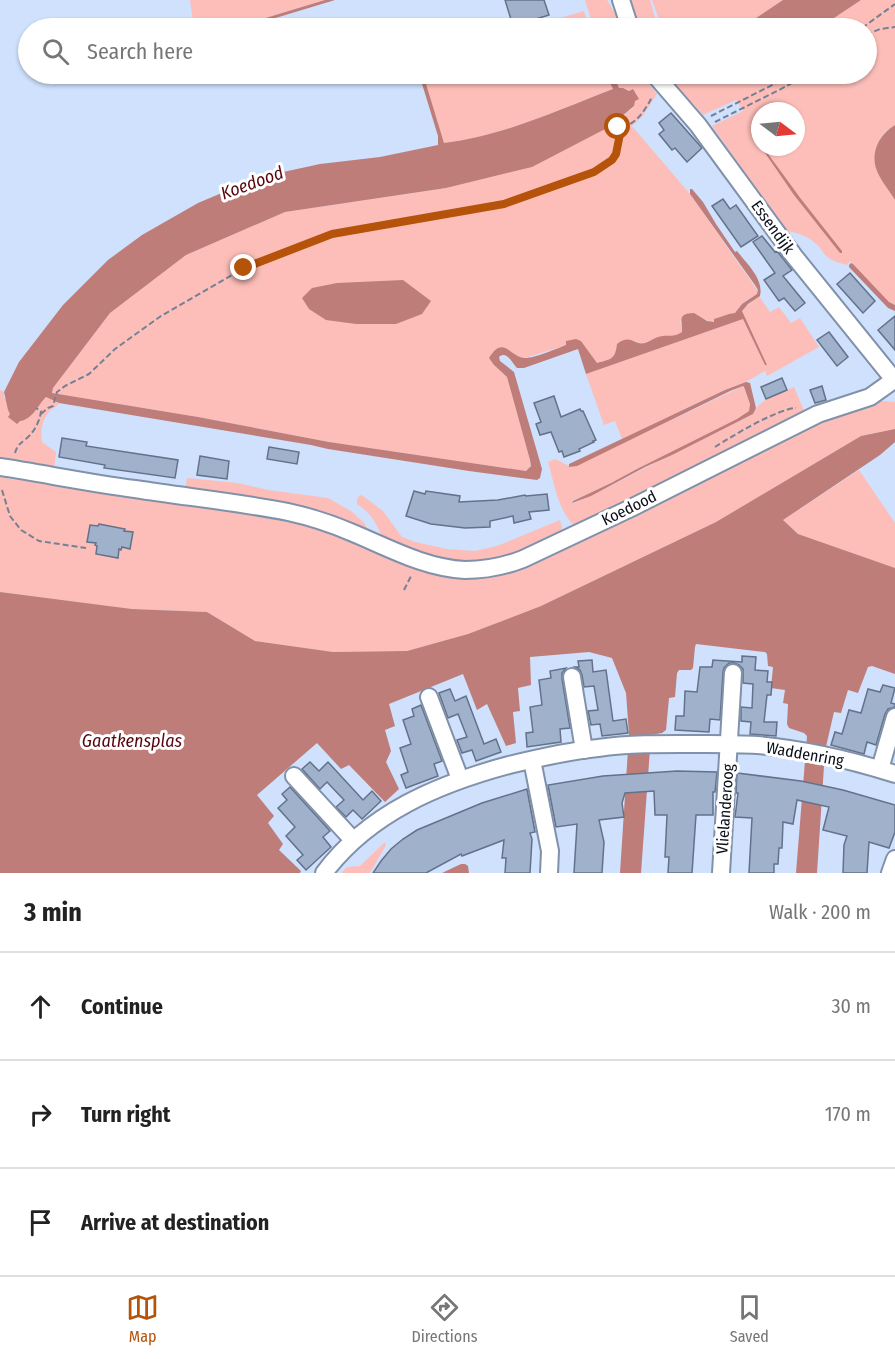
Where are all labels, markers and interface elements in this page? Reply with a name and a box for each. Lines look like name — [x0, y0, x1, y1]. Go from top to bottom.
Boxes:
search box — [18, 18, 877, 84]
icon: search — [39, 35, 72, 68]
text: Search here — [87, 38, 193, 65]
north arrow — [751, 102, 805, 156]
route start — [604, 113, 630, 139]
water label: Koedood — [218, 161, 287, 204]
street label: Essendijk — [747, 197, 799, 258]
route end — [230, 254, 256, 280]
street label: Koedood — [599, 487, 659, 529]
water label: Gaatkensplas — [82, 730, 183, 752]
street label: Waddenring — [765, 738, 846, 770]
street label: Vlielanderoog — [712, 763, 738, 855]
text: 3 min — [24, 897, 82, 928]
text: Walk · 200 m — [769, 900, 871, 924]
icon: ahead — [24, 990, 57, 1023]
text: Continue — [81, 993, 163, 1020]
text: 30 m — [831, 994, 871, 1018]
icon: right — [24, 1098, 57, 1131]
text: Turn right — [81, 1101, 170, 1128]
text: 170 m — [825, 1102, 871, 1126]
icon: arrive — [24, 1206, 57, 1239]
text: Arrive at destination — [81, 1209, 269, 1236]
tab: Map — [126, 1291, 159, 1346]
tab: Directions — [411, 1291, 478, 1346]
tab: Saved — [730, 1291, 769, 1346]

